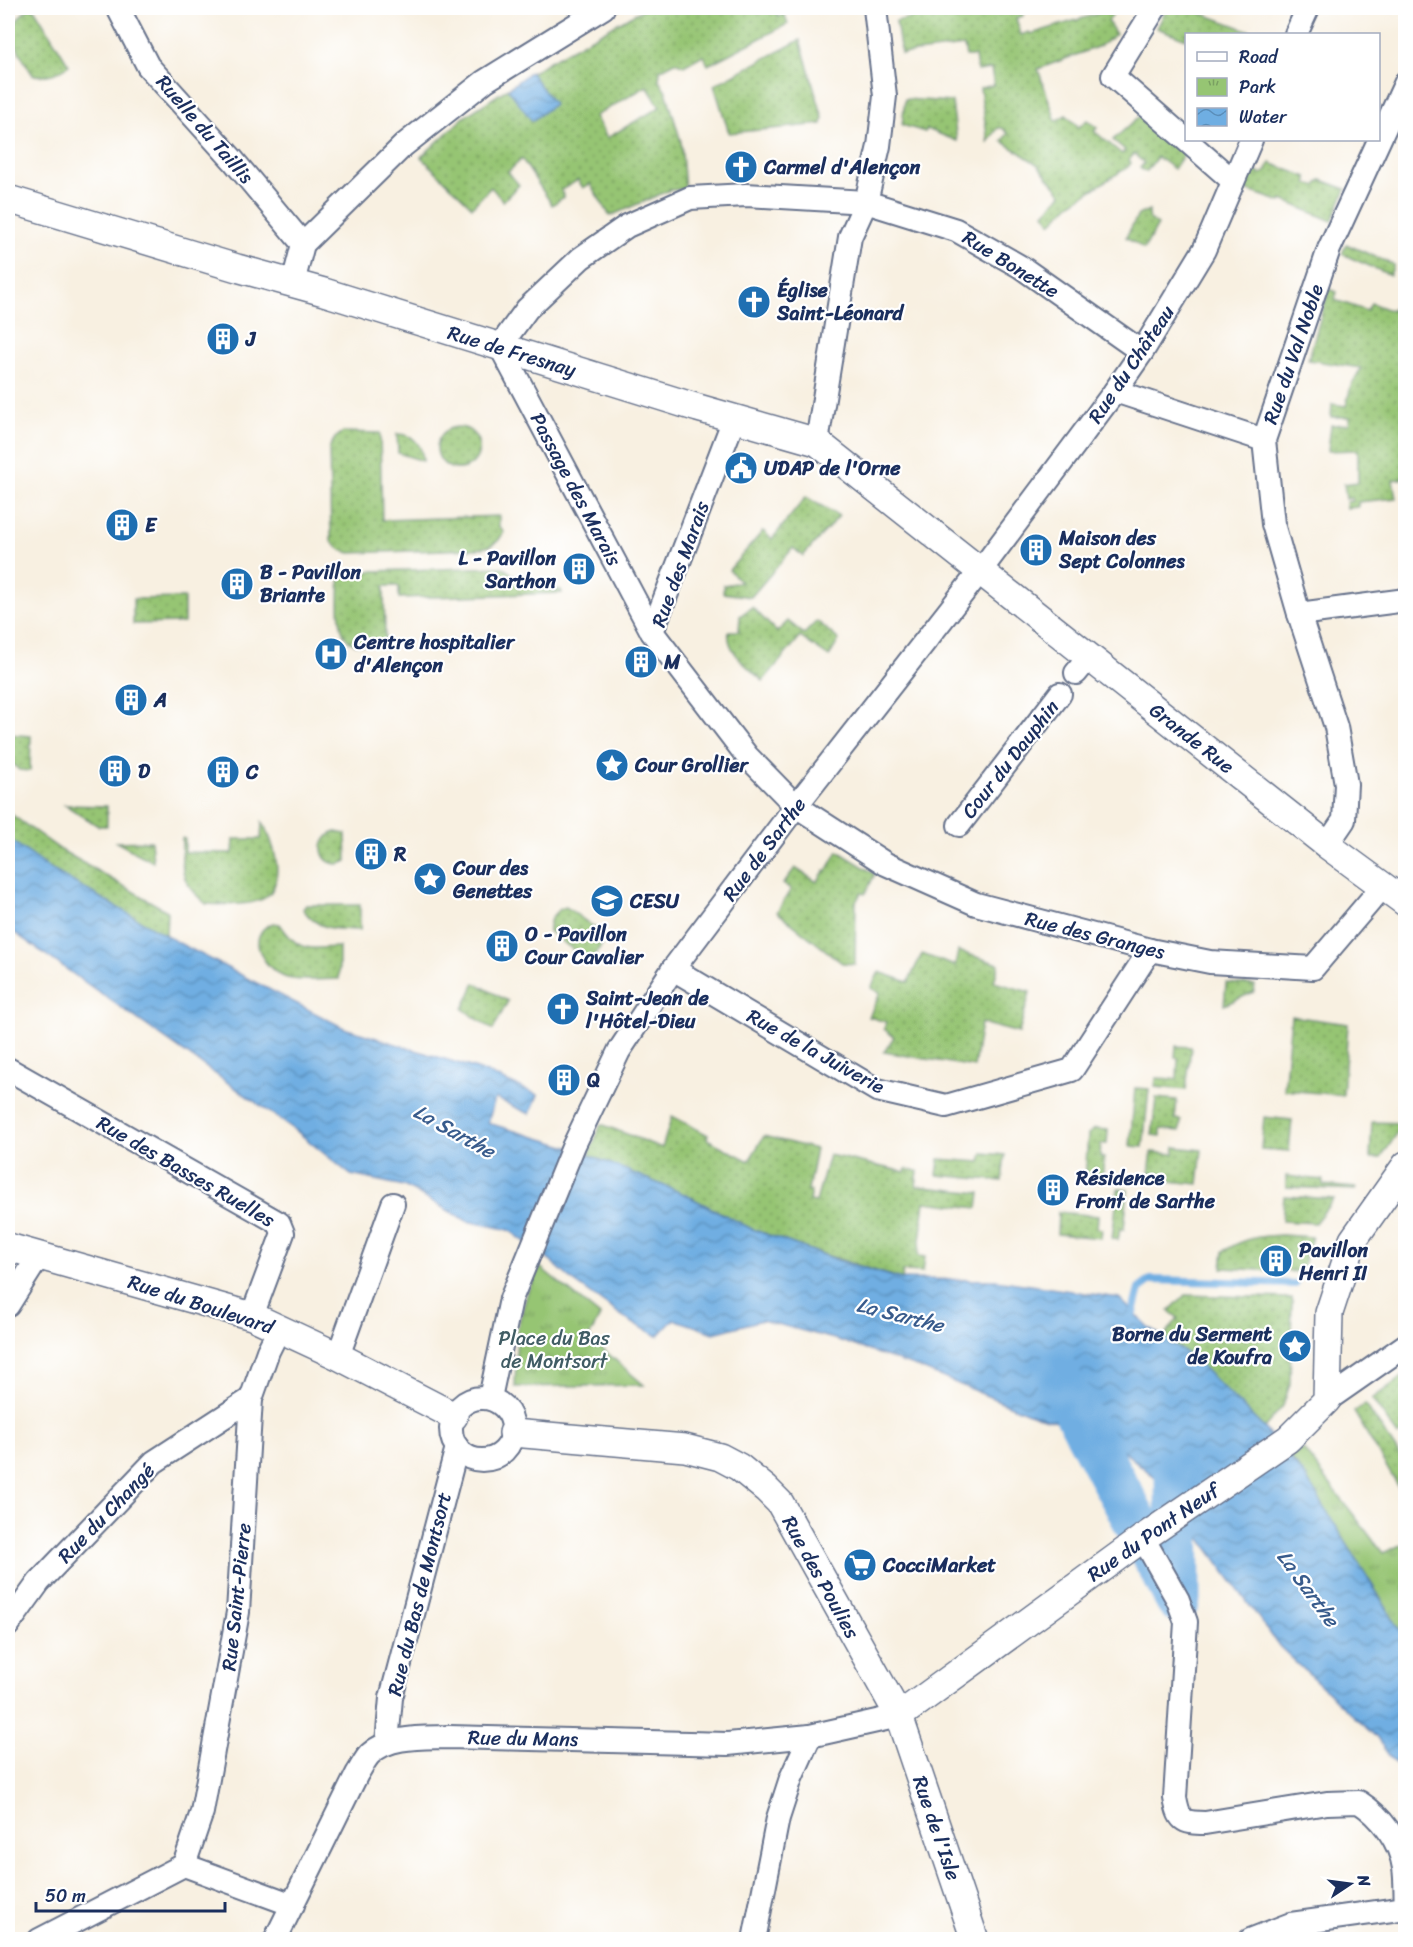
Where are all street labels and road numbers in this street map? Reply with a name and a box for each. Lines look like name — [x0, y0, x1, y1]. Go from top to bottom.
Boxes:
street label: Ruelle du Taillis — [147, 67, 263, 193]
street label: Rue Bonette — [955, 221, 1066, 308]
street label: Rue du Val Noble — [1253, 279, 1334, 429]
street label: Rue du Château — [1079, 298, 1184, 431]
street label: Rue de Fresnay — [443, 315, 581, 388]
street label: Passage des Marais — [520, 406, 631, 573]
street label: Rue des Marais — [641, 495, 720, 632]
street label: Cour du Dauphin — [952, 692, 1068, 827]
street label: Grande Rue — [1141, 694, 1242, 783]
street label: Rue de Sarthe — [713, 790, 815, 909]
street label: Rue des Granges — [1021, 901, 1169, 970]
street label: Rue de la Juiverie — [740, 999, 892, 1104]
street label: Rue des Basses Ruelles — [90, 1106, 283, 1237]
street label: Rue du Boulevard — [123, 1264, 280, 1345]
street label: Rue du Changé — [49, 1455, 164, 1572]
street label: Rue du Pont Neuf — [1080, 1472, 1229, 1591]
street label: Rue du Bas de Montsort — [377, 1488, 462, 1700]
street label: Rue des Poulies — [772, 1509, 869, 1646]
street label: Rue Saint-Pierre — [211, 1521, 262, 1673]
street label: Rue du Mans — [468, 1720, 579, 1757]
street label: Rue de l'Isle — [902, 1771, 971, 1885]

